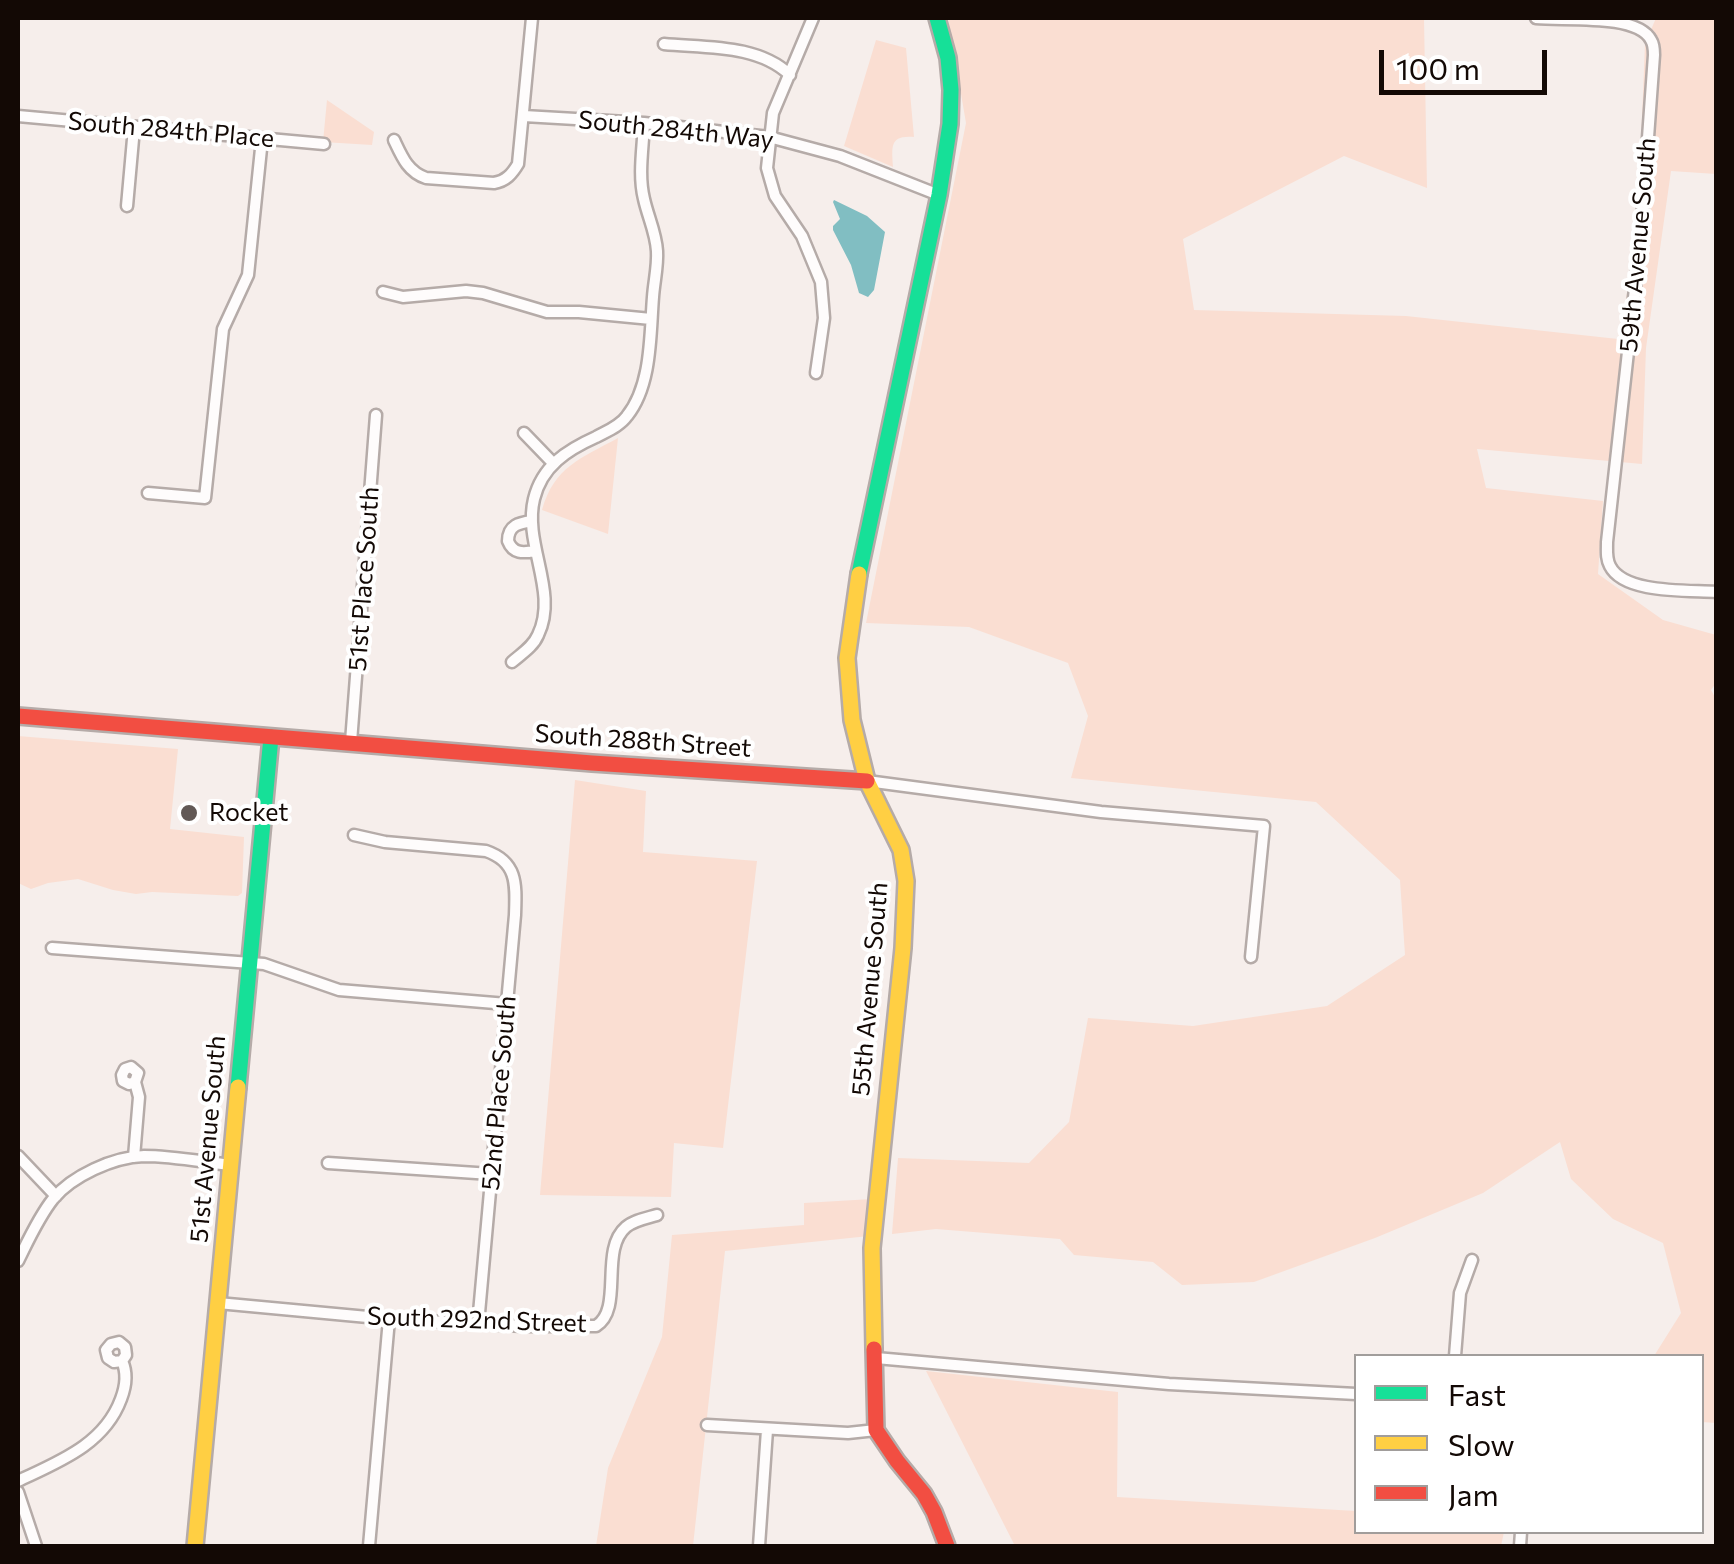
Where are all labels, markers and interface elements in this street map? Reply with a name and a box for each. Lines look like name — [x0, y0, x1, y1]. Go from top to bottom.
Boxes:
scale bar — [1384, 30, 1552, 92]
text: 100 m — [1396, 49, 1480, 86]
street label: South 284th Way — [577, 105, 775, 155]
street label: South 284th Place — [67, 106, 275, 154]
street label: 59th Avenue South — [1614, 137, 1662, 353]
street label: 51st Place South — [343, 486, 385, 672]
street label: South 288th Street — [534, 718, 752, 764]
place label: Rocket — [209, 798, 288, 828]
marker: Rocket — [178, 802, 200, 824]
street label: 55th Avenue South — [846, 881, 894, 1097]
street label: 52nd Place South — [476, 994, 522, 1192]
street label: 51st Avenue South — [184, 1034, 232, 1244]
street label: South 292nd Street — [367, 1301, 587, 1339]
legend — [1354, 1354, 1704, 1534]
text: Fast — [1448, 1375, 1506, 1412]
text: Slow — [1448, 1425, 1515, 1462]
text: Jam — [1448, 1475, 1499, 1512]

